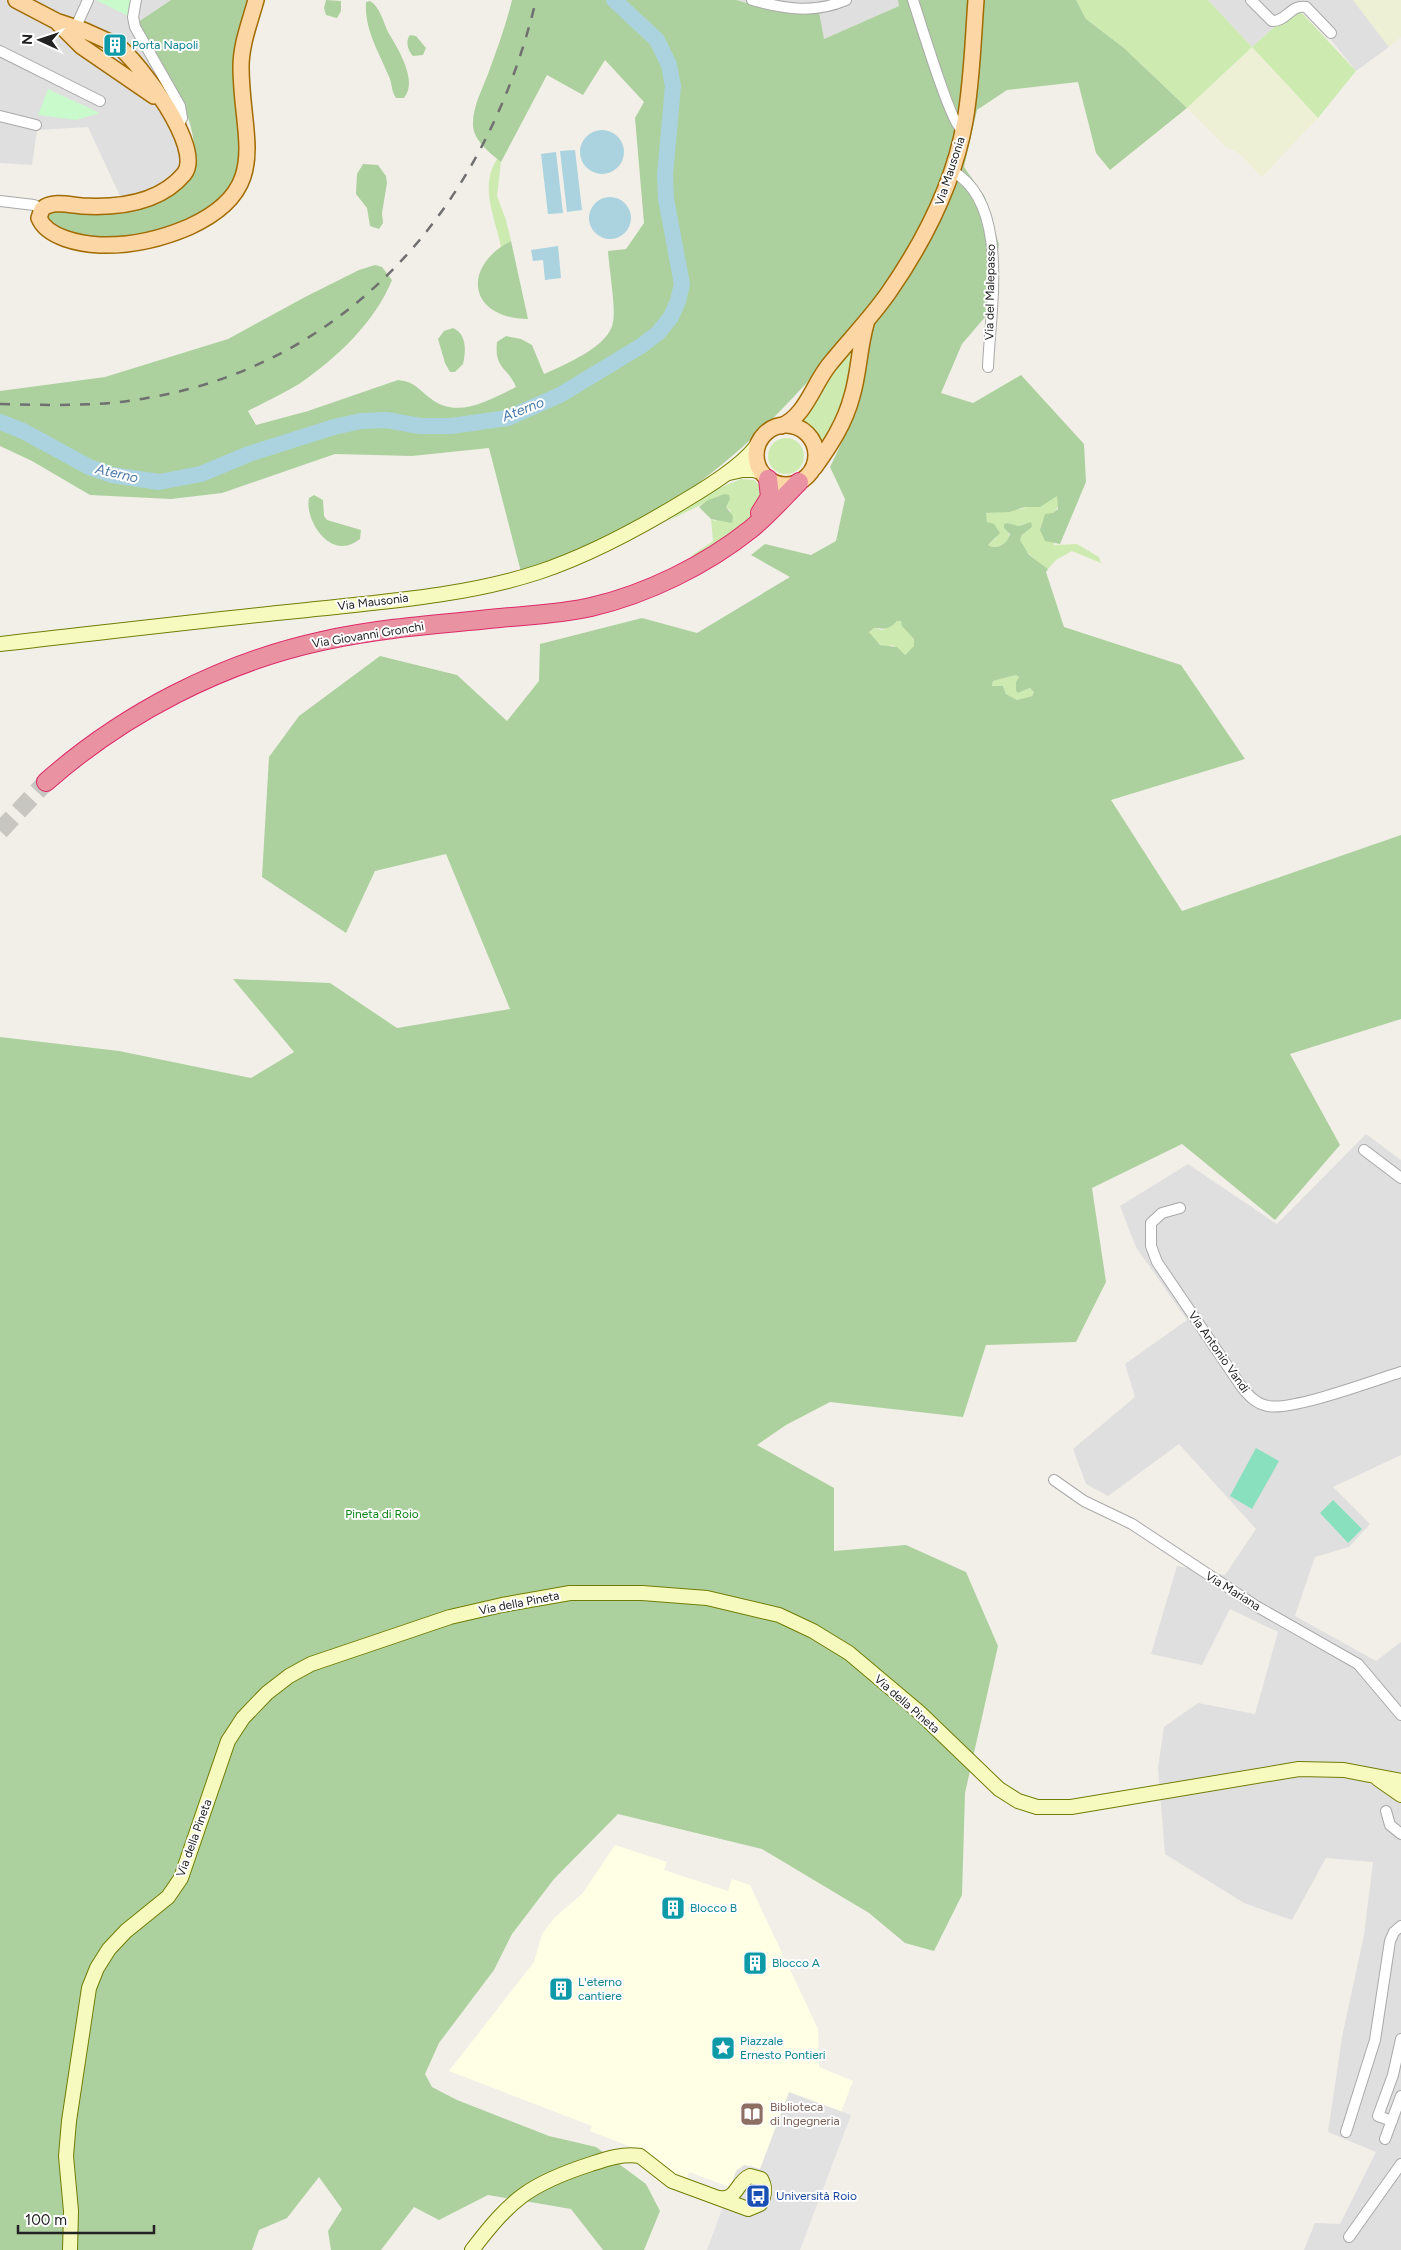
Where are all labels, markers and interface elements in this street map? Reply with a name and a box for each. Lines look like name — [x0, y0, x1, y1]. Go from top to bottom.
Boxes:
north arrow — [15, 15, 65, 65]
building icon: Porta Napoli — [102, 32, 128, 58]
text: N — [19, 33, 36, 45]
place label: Porta Napoli — [132, 38, 198, 52]
street label: Via Mausonia — [932, 135, 968, 207]
street label: Via del Malepasso — [982, 244, 998, 340]
water label: Aterno — [499, 394, 546, 426]
water label: Aterno — [93, 460, 140, 487]
street label: Via Mausonia — [337, 591, 409, 613]
street label: Via Giovanni Gronchi — [311, 619, 425, 651]
street label: Via Antonio Vandi — [1186, 1309, 1252, 1395]
park label: Pineta di Roio — [345, 1507, 419, 1521]
street label: Via Mariana — [1203, 1569, 1263, 1613]
street label: Via della Pineta — [478, 1588, 560, 1618]
street label: Via della Pineta — [872, 1672, 942, 1736]
street label: Via della Pineta — [173, 1797, 215, 1879]
building icon: Blocco B — [660, 1895, 686, 1921]
place label: Blocco B — [690, 1901, 737, 1915]
building icon: Blocco A — [742, 1950, 768, 1976]
place label: Blocco A — [772, 1956, 820, 1970]
place label: L'eterno cantiere — [578, 1975, 622, 2003]
building icon: L'eterno cantiere — [548, 1976, 574, 2002]
place label: Piazzale Ernesto Pontieri — [740, 2034, 826, 2062]
place icon: Piazzale Ernesto Pontieri — [710, 2035, 736, 2061]
place label: Biblioteca di Ingegneria — [770, 2100, 840, 2128]
library icon: Biblioteca di Ingegneria — [739, 2101, 765, 2127]
bus stop icon: Università Roio — [745, 2183, 771, 2209]
place label: Università Roio — [776, 2189, 857, 2203]
scale bar — [18, 2202, 154, 2234]
text: 100 m — [25, 2211, 67, 2229]

